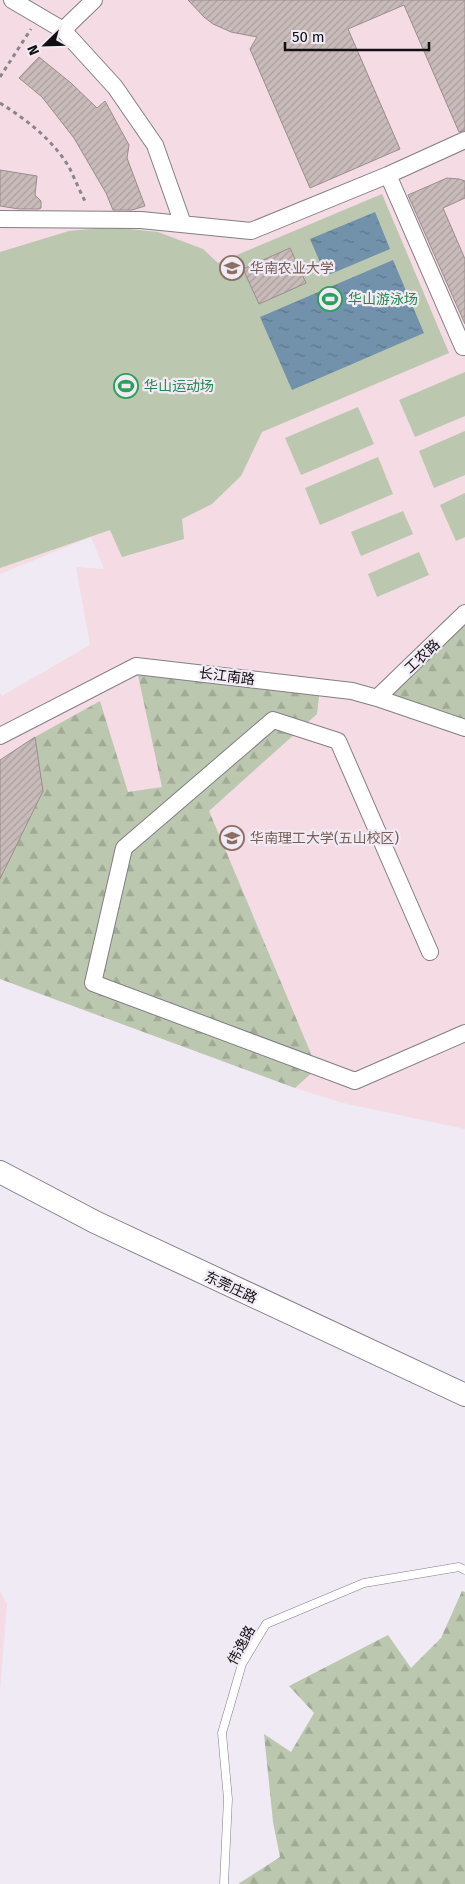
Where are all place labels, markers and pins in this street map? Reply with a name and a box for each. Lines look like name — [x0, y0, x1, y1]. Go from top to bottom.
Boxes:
school or university icon: 华南农业大学 — [219, 255, 245, 281]
place label: 华南农业大学 — [250, 260, 334, 277]
sports icon: 华山游泳场 — [317, 286, 343, 312]
place label: 华山游泳场 — [348, 291, 418, 308]
sports icon: 华山运动场 — [113, 373, 139, 399]
place label: 华山运动场 — [144, 378, 214, 395]
school or university icon: 华南理工大学(五山校区) — [219, 825, 245, 851]
place label: 华南理工大学(五山校区) — [250, 830, 399, 847]

